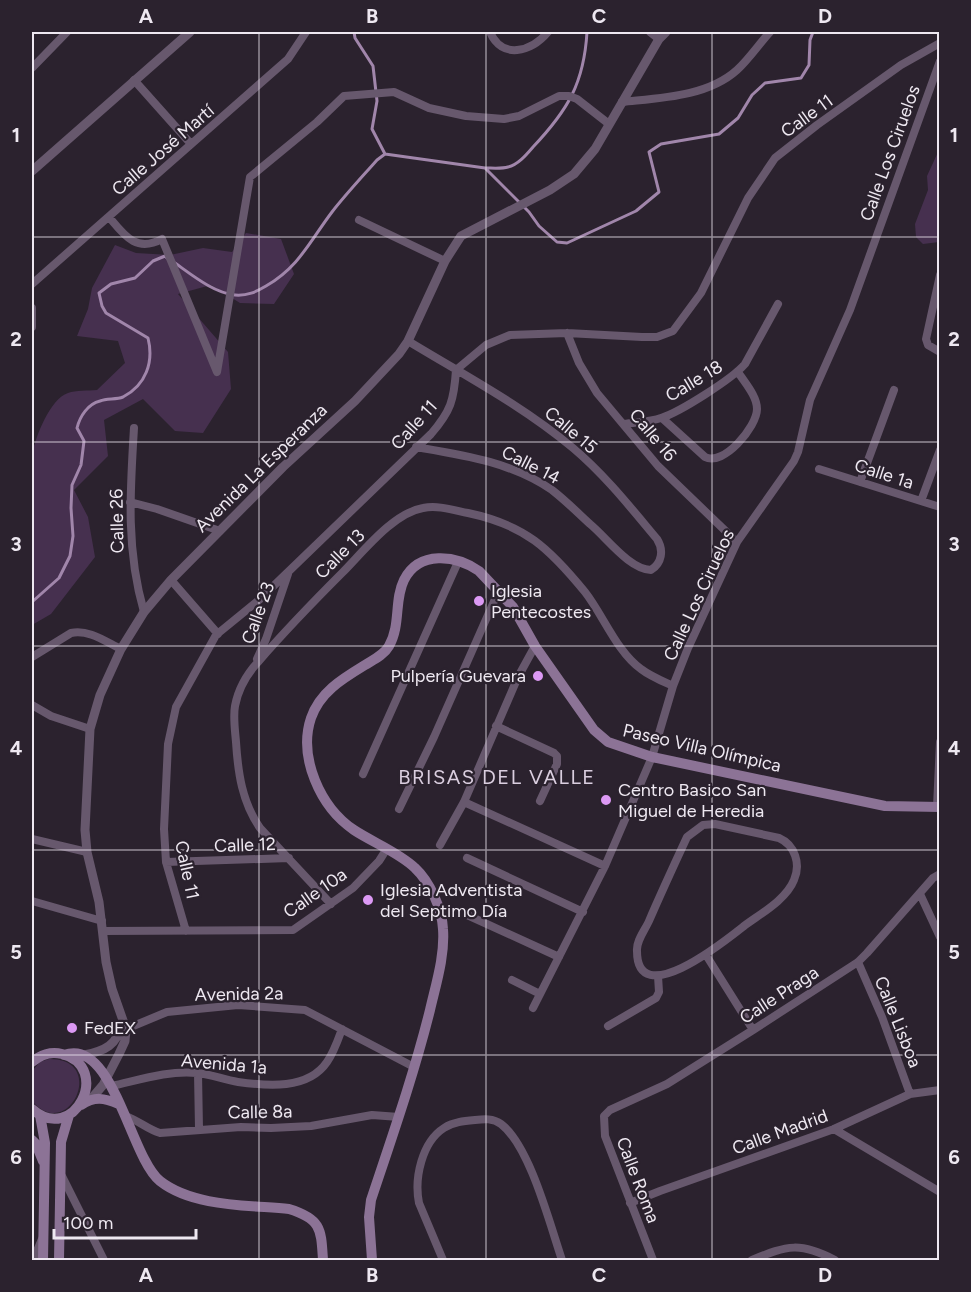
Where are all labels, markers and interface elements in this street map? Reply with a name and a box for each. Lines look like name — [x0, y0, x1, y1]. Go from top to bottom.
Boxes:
text: A — [139, 4, 154, 28]
text: B — [366, 4, 378, 28]
text: C — [592, 4, 606, 28]
text: D — [818, 4, 832, 28]
street label: Calle Los Ciruelos — [855, 82, 925, 224]
street label: Calle 11 — [777, 90, 837, 142]
street label: Calle José Martí — [107, 99, 219, 200]
text: 1 — [12, 123, 20, 147]
text: 1 — [950, 123, 958, 147]
text: 2 — [10, 327, 22, 351]
text: 2 — [948, 327, 960, 351]
street label: Calle 18 — [661, 355, 727, 407]
street label: Calle 11 — [386, 396, 442, 454]
street label: Avenida La Esperanza — [190, 399, 332, 537]
street label: Calle 15 — [540, 402, 602, 458]
street label: Calle 16 — [625, 404, 681, 466]
street label: Calle 14 — [498, 441, 564, 489]
street label: Calle 1a — [852, 454, 916, 494]
street label: Calle 26 — [105, 489, 129, 553]
street label: Calle 13 — [310, 524, 370, 584]
street label: Calle Los Ciruelos — [659, 526, 739, 664]
text: 3 — [10, 532, 22, 556]
text: 3 — [948, 532, 960, 556]
street label: Calle 23 — [237, 579, 279, 647]
place label: Iglesia Pentecostes — [491, 580, 591, 623]
marker: Iglesia Pentecostes — [472, 594, 486, 608]
place label: Pulpería Guevara — [390, 665, 526, 687]
marker: Pulpería Guevara — [531, 669, 545, 683]
street label: Paseo Villa Olímpica — [621, 719, 783, 777]
text: 4 — [10, 736, 23, 760]
text: 4 — [948, 736, 961, 760]
district label: BRISAS DEL VALLE — [398, 765, 596, 789]
place label: Centro Basico San Miguel de Heredia — [618, 779, 766, 822]
marker: Centro Basico San Miguel de Heredia — [599, 793, 613, 807]
street label: Calle 12 — [214, 833, 276, 857]
street label: Calle 11 — [170, 839, 204, 901]
street label: Calle 10a — [279, 863, 351, 923]
place label: Iglesia Adventista del Septimo Día — [380, 879, 522, 922]
marker: Iglesia Adventista del Septimo Día — [361, 893, 375, 907]
text: 5 — [10, 940, 22, 964]
text: 5 — [948, 940, 960, 964]
street label: Calle Praga — [735, 961, 823, 1029]
street label: Calle Lisboa — [870, 973, 926, 1071]
street label: Avenida 2a — [195, 982, 283, 1006]
place label: FedEX — [84, 1017, 136, 1039]
marker: FedEX — [65, 1021, 79, 1035]
street label: Avenida 1a — [180, 1049, 268, 1079]
street label: Calle 8a — [228, 1100, 292, 1124]
street label: Calle Madrid — [729, 1105, 831, 1159]
street label: Calle Roma — [612, 1134, 664, 1226]
text: 6 — [10, 1145, 22, 1169]
text: 6 — [948, 1145, 960, 1169]
scale bar — [54, 1202, 196, 1240]
text: 100 m — [63, 1212, 113, 1234]
text: A — [139, 1263, 154, 1287]
text: B — [366, 1263, 378, 1287]
text: C — [592, 1263, 606, 1287]
text: D — [818, 1263, 832, 1287]

